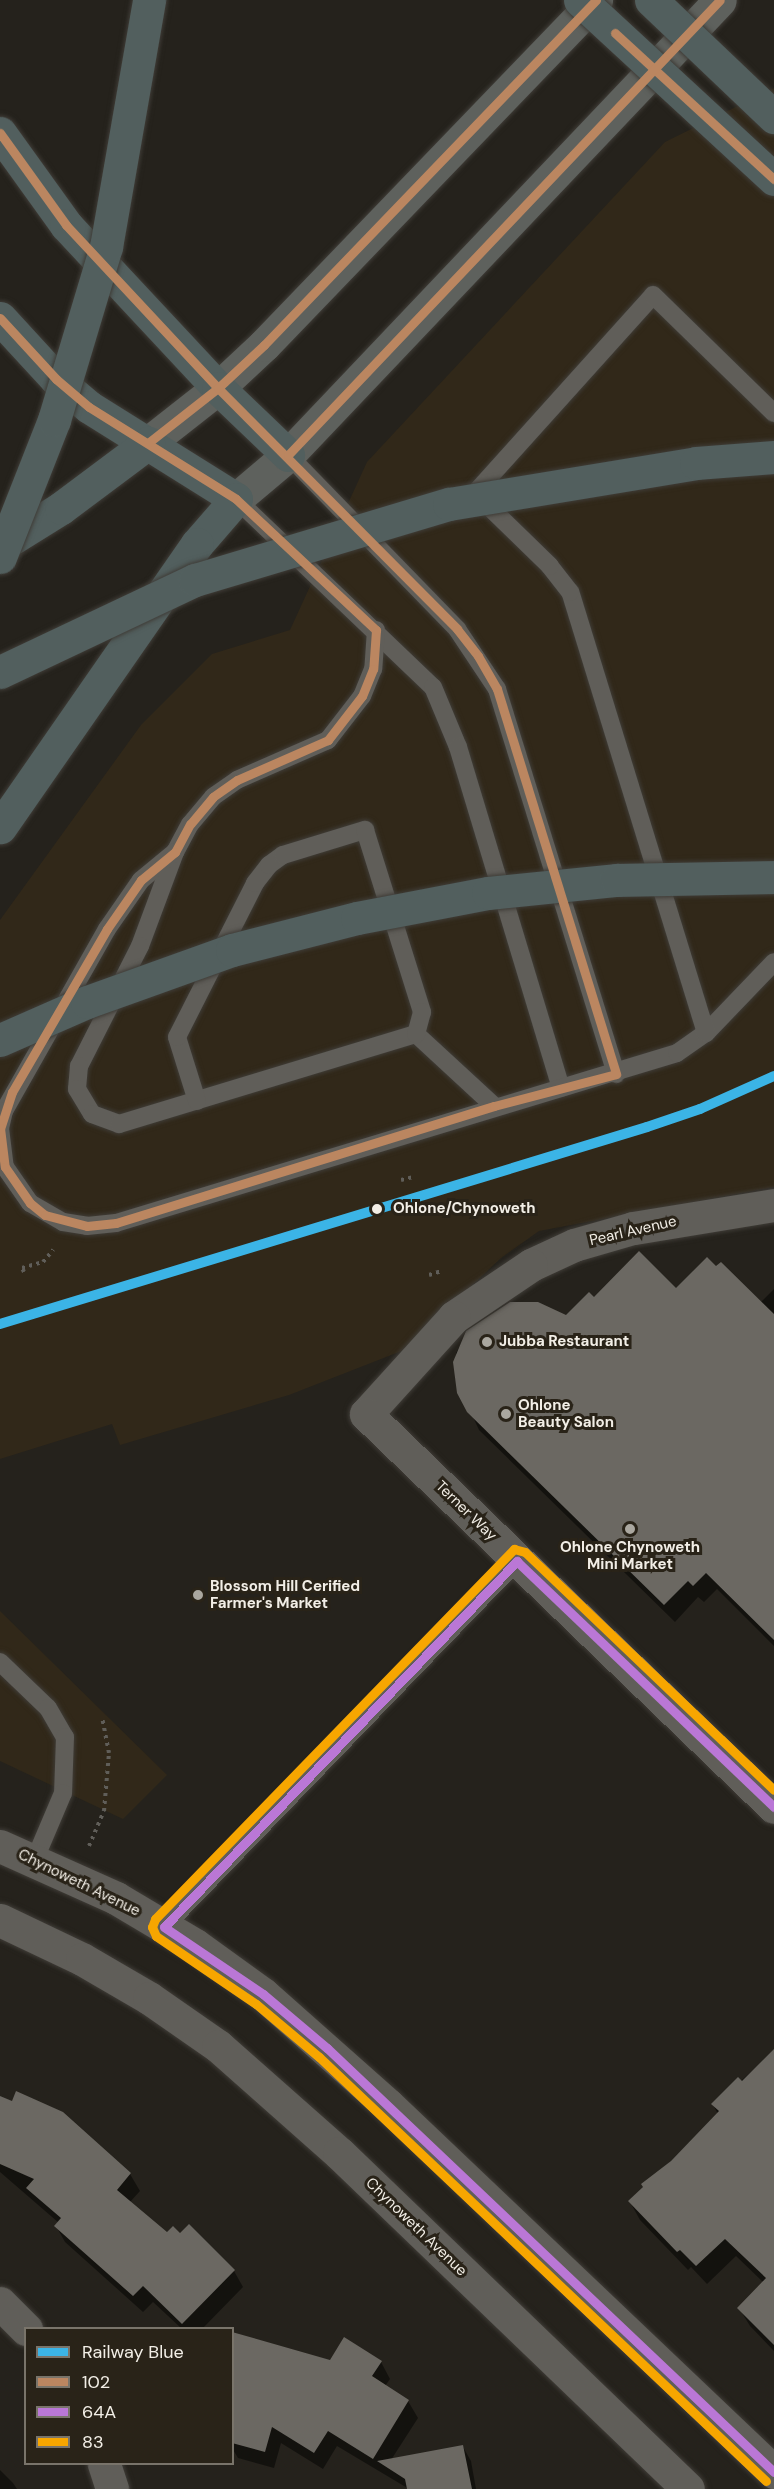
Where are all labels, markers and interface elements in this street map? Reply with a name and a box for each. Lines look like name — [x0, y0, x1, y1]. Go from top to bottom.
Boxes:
marker: Ohlone/Chynoweth — [366, 1198, 388, 1220]
place label: Ohlone/Chynoweth — [393, 1200, 535, 1218]
street label: Pearl Avenue — [588, 1212, 678, 1250]
place label: Jubba Restaurant — [499, 1333, 629, 1351]
marker: Jubba Restaurant — [480, 1335, 494, 1349]
place label: Ohlone Beauty Salon — [518, 1396, 614, 1431]
marker: Ohlone Beauty Salon — [499, 1407, 513, 1421]
street label: Terner Way — [432, 1477, 500, 1545]
marker: Ohlone Chynoweth Mini Market — [623, 1522, 637, 1536]
place label: Ohlone Chynoweth Mini Market — [560, 1538, 700, 1573]
place label: Blossom Hill Cerified Farmer's Market — [210, 1577, 360, 1612]
marker: Blossom Hill Cerified Farmer's Market — [191, 1588, 205, 1602]
street label: Chynoweth Avenue — [15, 1846, 143, 1920]
street label: Chynoweth Avenue — [362, 2174, 470, 2280]
legend — [24, 2327, 234, 2465]
text: Railway Blue — [82, 2340, 184, 2364]
text: 102 — [82, 2370, 110, 2394]
text: 64A — [82, 2400, 116, 2424]
text: 83 — [82, 2430, 104, 2454]

